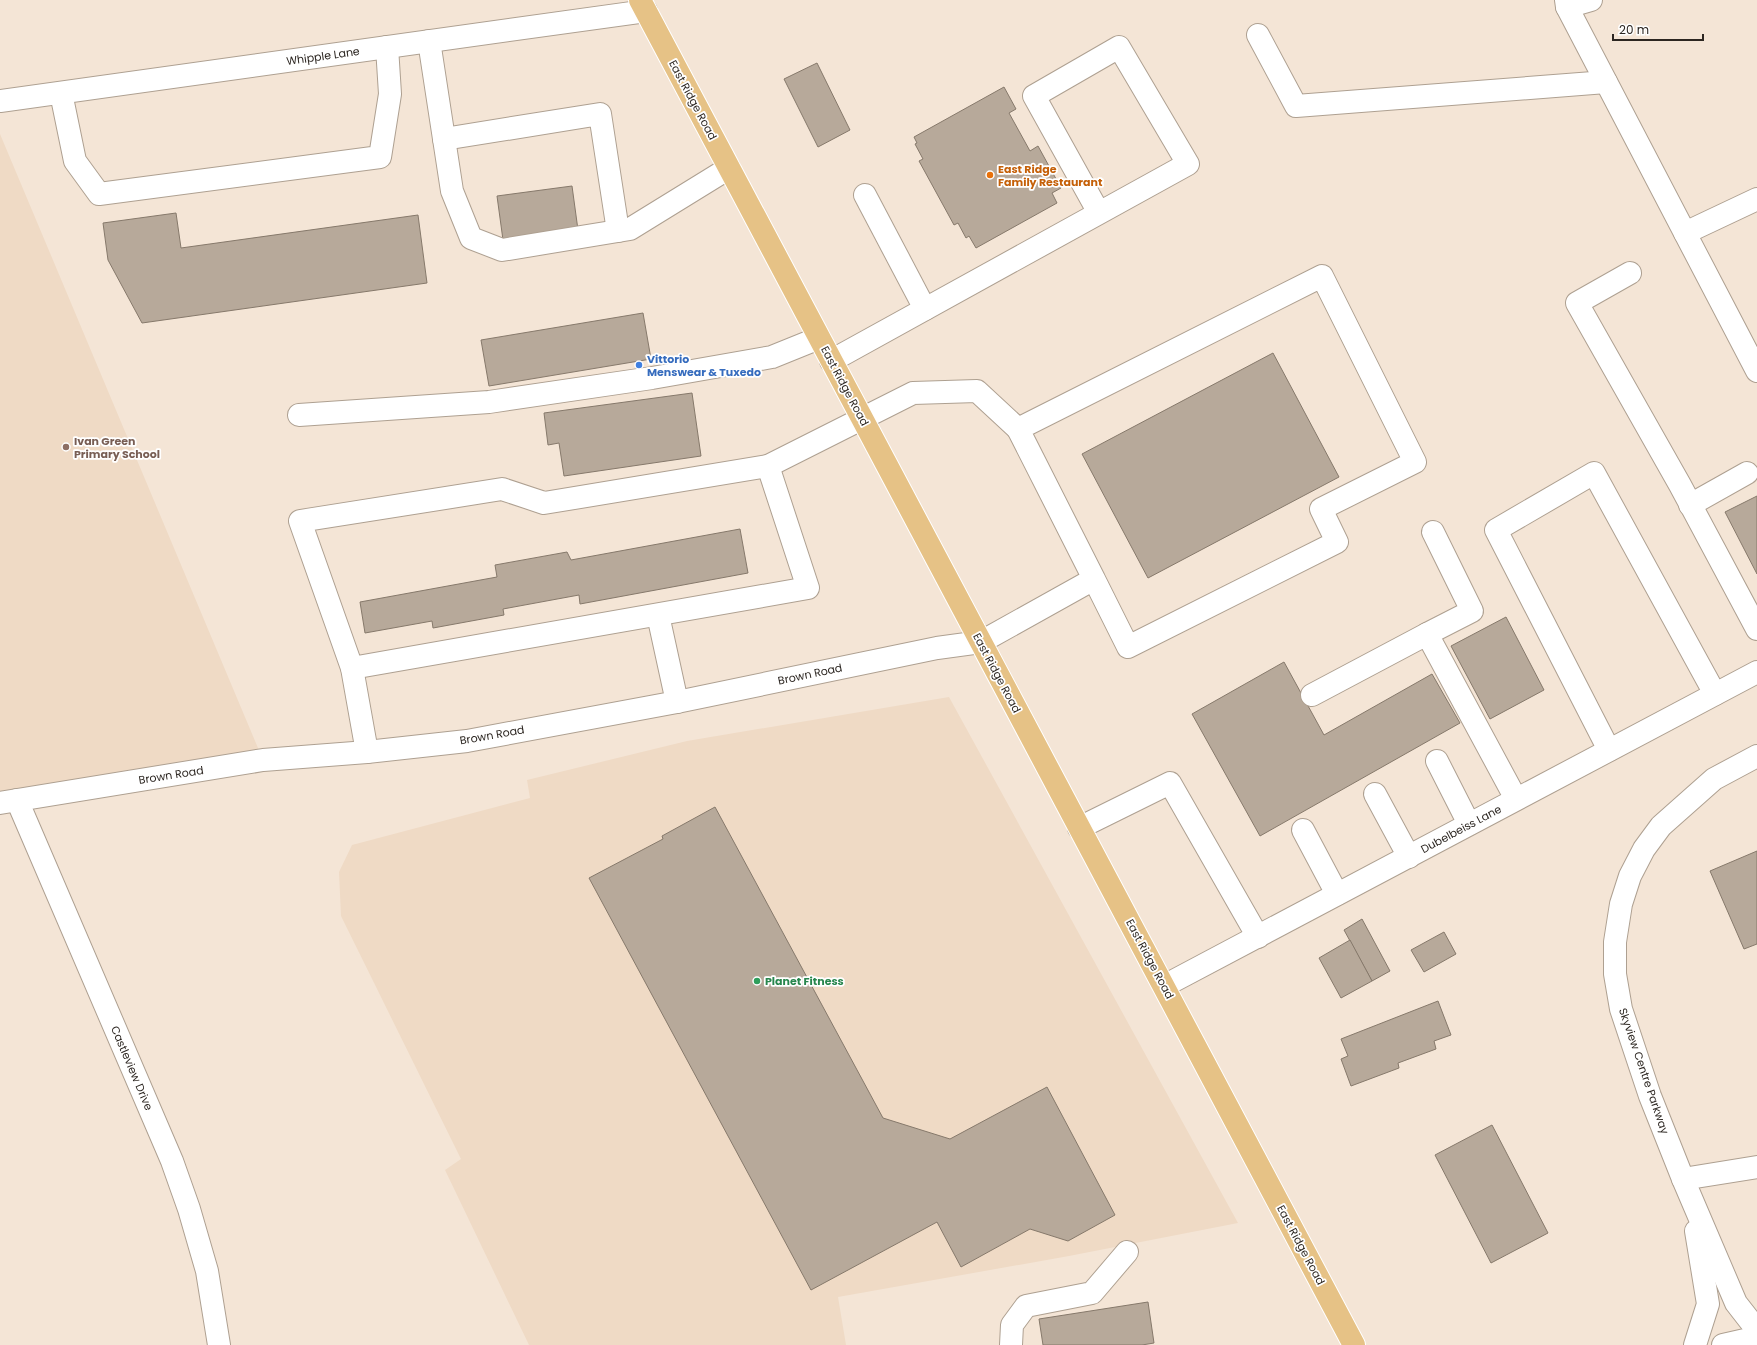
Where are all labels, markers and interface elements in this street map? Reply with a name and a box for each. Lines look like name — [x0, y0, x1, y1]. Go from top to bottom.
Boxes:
scale bar — [1613, 16, 1703, 42]
text: 20 m — [1619, 21, 1649, 38]
street label: Whipple Lane — [285, 43, 361, 69]
street label: East Ridge Road — [665, 57, 721, 143]
place label: East Ridge Family Restaurant — [998, 161, 1103, 190]
marker: East Ridge Family Restaurant — [985, 170, 995, 180]
street label: East Ridge Road — [817, 343, 873, 429]
place label: Vittorio Menswear & Tuxedo — [647, 351, 761, 380]
marker: Vittorio Menswear & Tuxedo — [634, 360, 644, 370]
place label: Ivan Green Primary School — [74, 433, 160, 462]
marker: Ivan Green Primary School — [61, 442, 71, 452]
street label: East Ridge Road — [969, 630, 1025, 716]
street label: Brown Road — [776, 659, 844, 689]
street label: Brown Road — [458, 721, 526, 749]
street label: Brown Road — [137, 762, 205, 788]
street label: Dubelbeiss Lane — [1418, 801, 1504, 857]
street label: East Ridge Road — [1122, 916, 1178, 1002]
place label: Planet Fitness — [765, 973, 844, 989]
marker: Planet Fitness — [752, 976, 762, 986]
street label: Skyview Centre Parkway — [1615, 1006, 1673, 1137]
street label: Castleview Drive — [107, 1023, 157, 1113]
street label: East Ridge Road — [1273, 1202, 1329, 1288]

